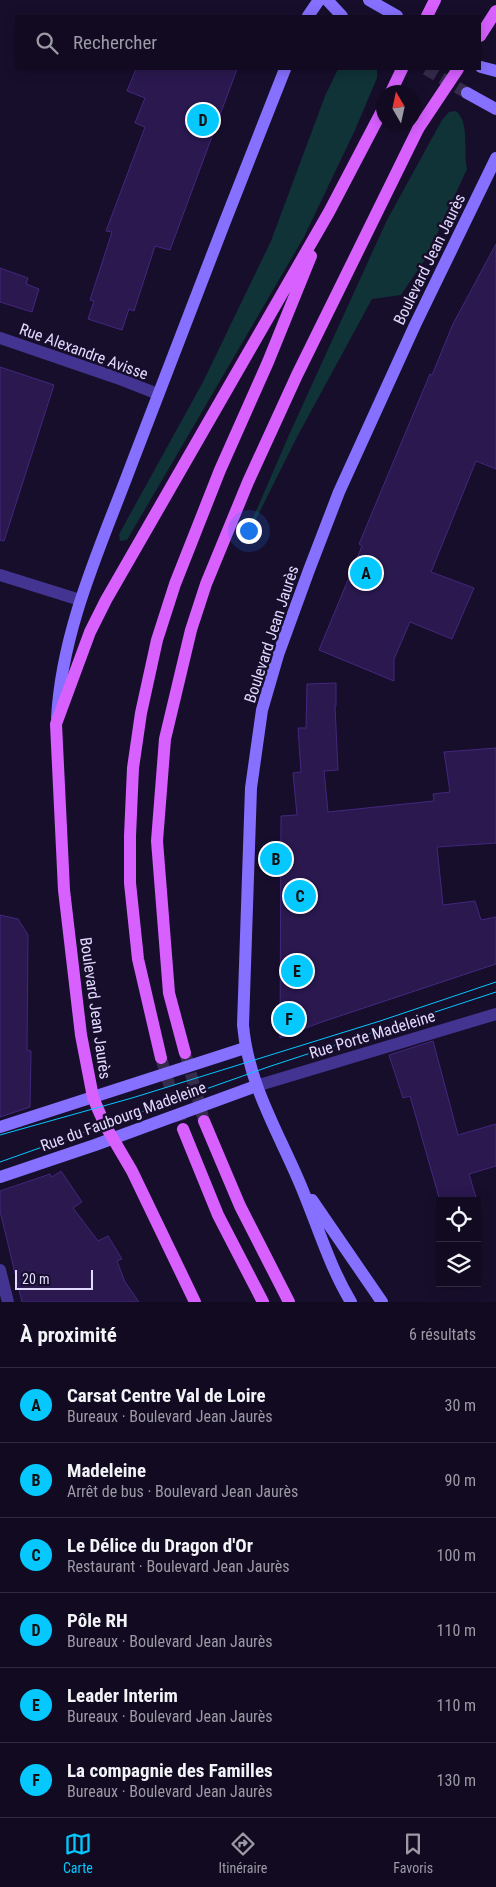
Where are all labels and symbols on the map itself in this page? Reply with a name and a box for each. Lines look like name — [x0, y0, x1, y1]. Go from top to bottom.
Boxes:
north arrow — [376, 85, 421, 130]
pin: D — [187, 101, 219, 139]
street label: Boulevard Jean Jaurès — [390, 191, 469, 328]
street label: Rue Alexandre Avisse — [17, 319, 151, 384]
your location — [236, 518, 262, 544]
pin: A — [350, 554, 382, 592]
street label: Boulevard Jean Jaurès — [240, 563, 303, 705]
pin: B — [260, 840, 292, 878]
pin: C — [284, 877, 316, 915]
street label: Boulevard Jean Jaurès — [76, 936, 115, 1080]
pin: E — [281, 952, 313, 990]
pin: F — [273, 1000, 305, 1038]
street label: Rue Porte Madeleine — [307, 1006, 437, 1063]
street label: Rue du Faubourg Madeleine — [38, 1078, 209, 1155]
scale bar — [15, 1267, 92, 1290]

